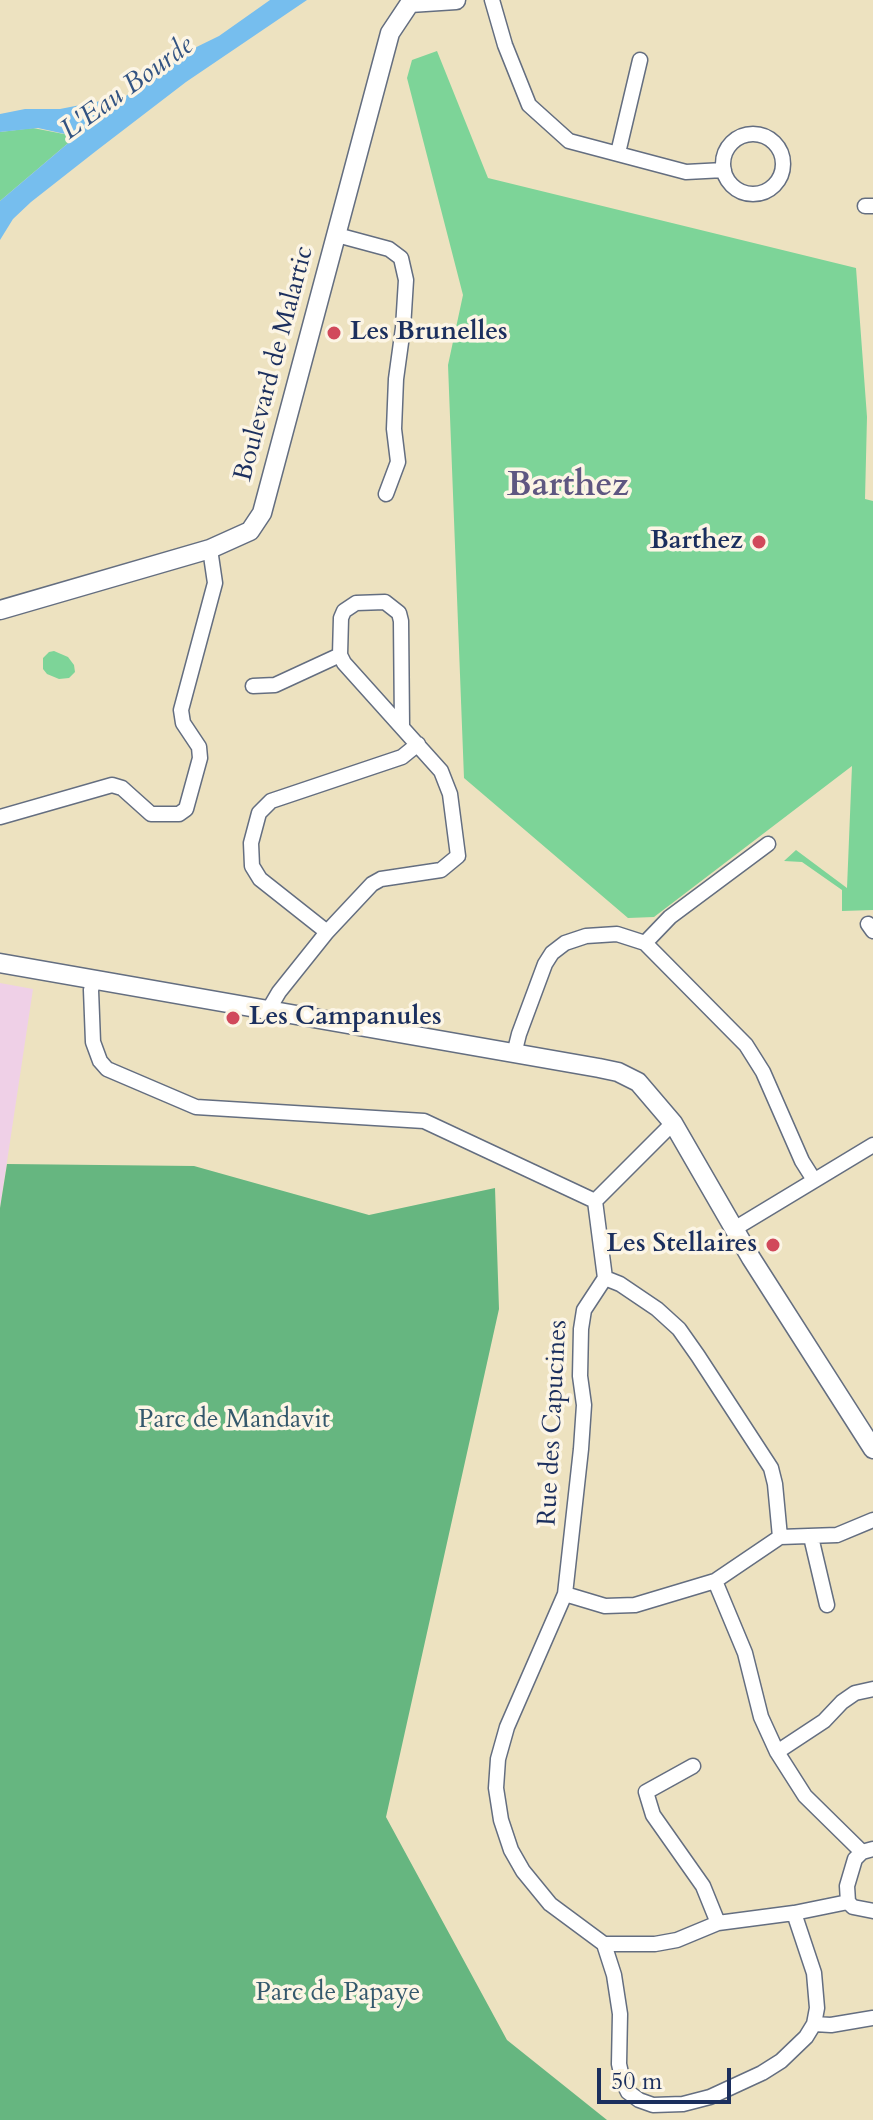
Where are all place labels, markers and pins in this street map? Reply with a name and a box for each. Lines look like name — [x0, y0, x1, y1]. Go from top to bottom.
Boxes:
place label: Les Brunelles — [350, 317, 508, 349]
marker: Les Brunelles — [325, 324, 343, 342]
place label: Barthez — [650, 526, 743, 558]
marker: Barthez — [750, 533, 768, 551]
place label: Les Campanules — [249, 1002, 442, 1034]
marker: Les Campanules — [224, 1009, 242, 1027]
place label: Les Stellaires — [607, 1229, 757, 1261]
marker: Les Stellaires — [764, 1236, 782, 1254]

